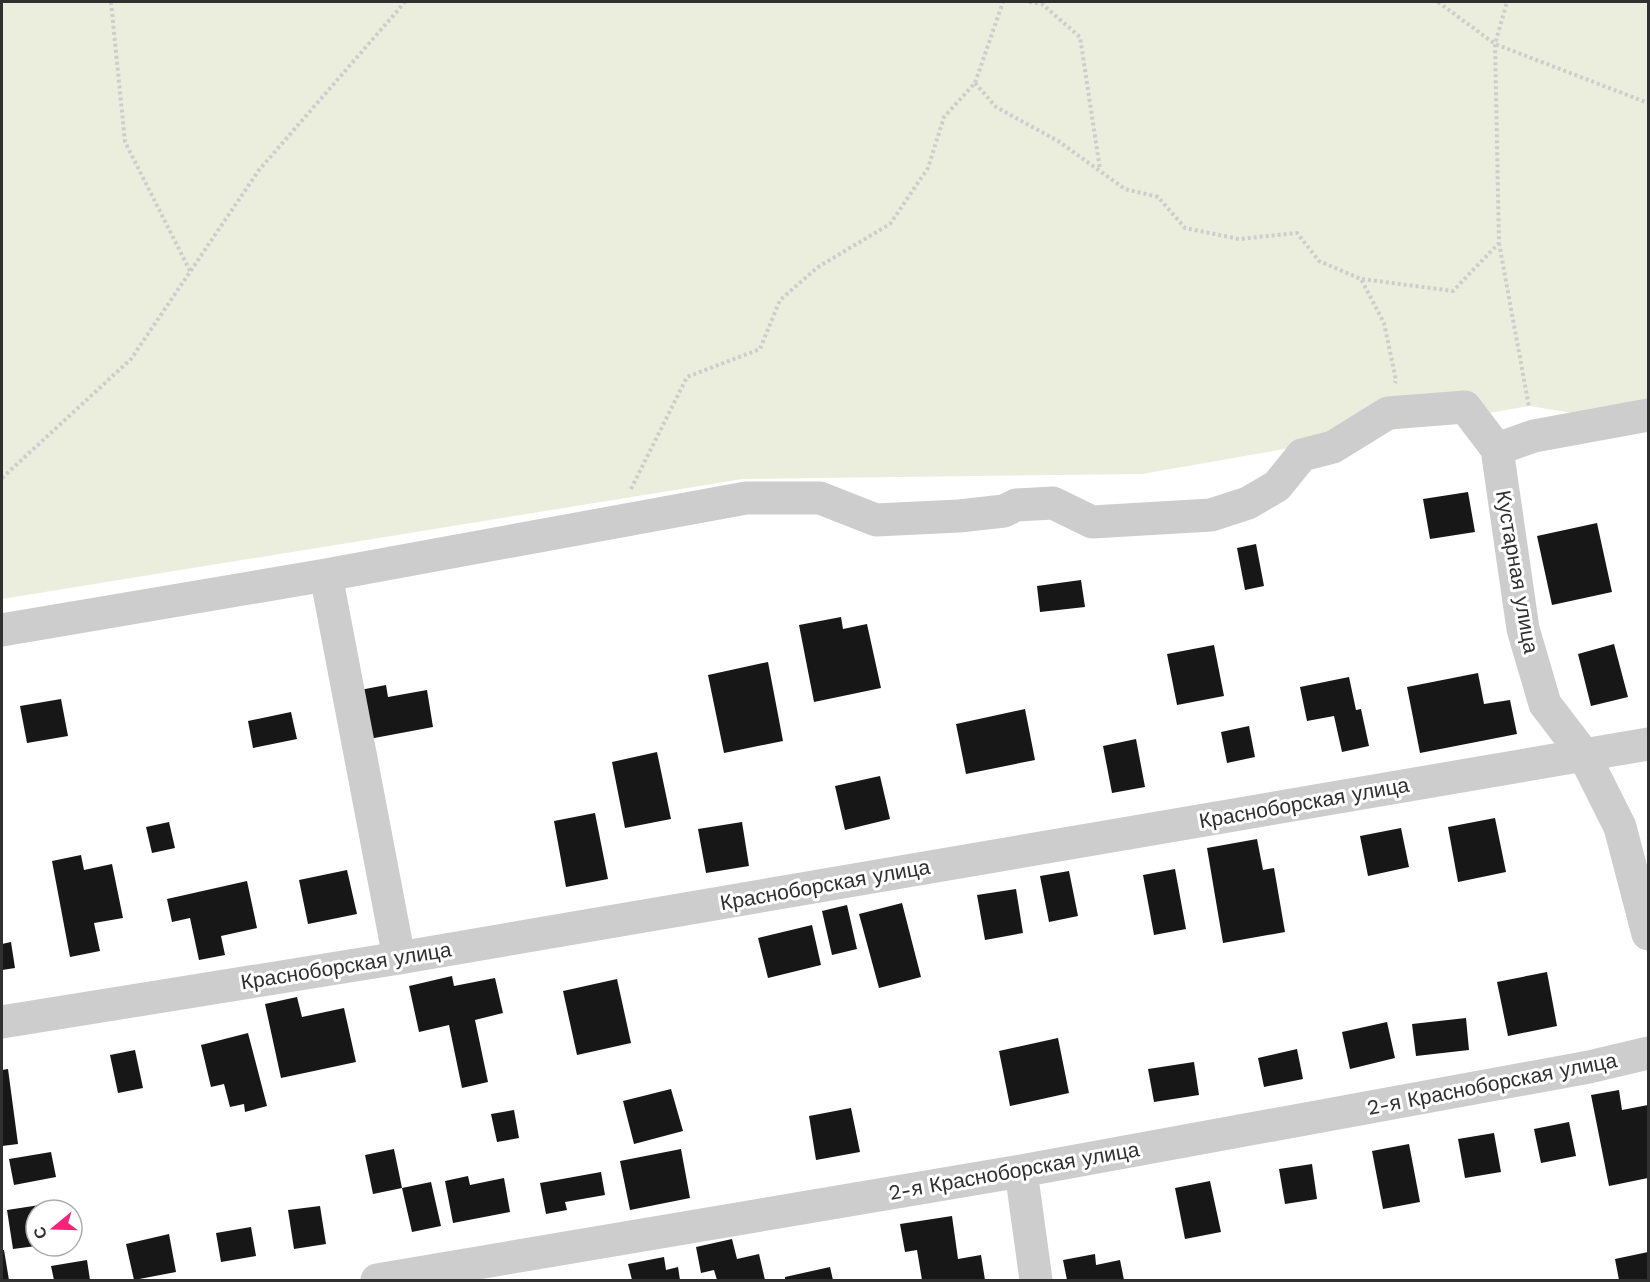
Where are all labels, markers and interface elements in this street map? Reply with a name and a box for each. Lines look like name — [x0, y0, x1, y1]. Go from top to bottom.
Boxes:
street label: Кустарная улица — [1491, 488, 1544, 656]
street label: Красноборская улица — [1197, 772, 1411, 833]
street label: Красноборская улица — [718, 854, 932, 915]
street label: Красноборская улица — [239, 936, 453, 995]
street label: 2-я Красноборская улица — [1365, 1047, 1619, 1120]
street label: 2-я Красноборская улица — [887, 1136, 1141, 1205]
north arrow — [24, 1198, 84, 1258]
text: С — [29, 1224, 51, 1241]

